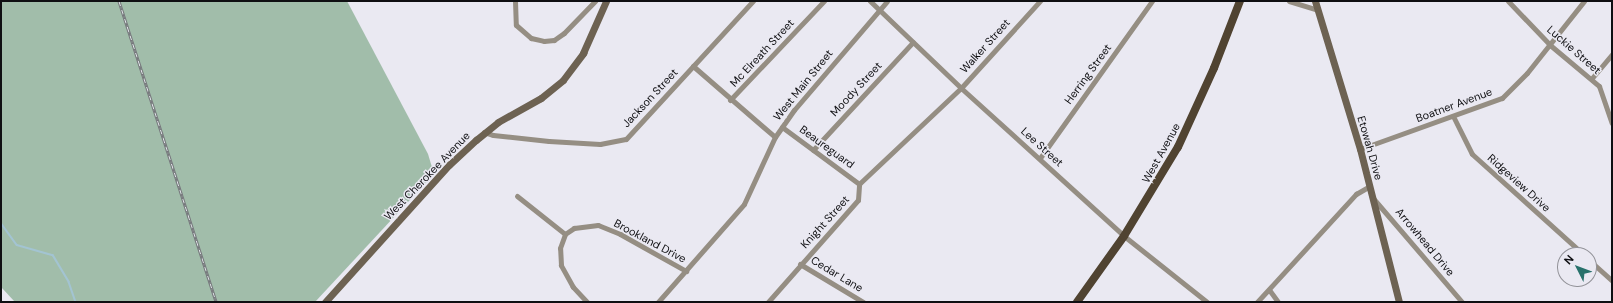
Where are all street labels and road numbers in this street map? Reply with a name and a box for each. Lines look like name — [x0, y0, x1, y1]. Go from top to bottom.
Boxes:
street label: Mc Elreath Street — [727, 16, 797, 90]
street label: Walker Street — [957, 16, 1013, 76]
street label: Luckie Street — [1544, 23, 1604, 77]
street label: Herring Street — [1062, 41, 1114, 107]
street label: West Main Street — [770, 47, 836, 123]
street label: Moody Street — [828, 59, 884, 119]
street label: Jackson Street — [619, 66, 681, 130]
street label: Boatner Avenue — [1414, 85, 1494, 125]
street label: Etowah Drive — [1355, 114, 1385, 182]
street label: West Avenue — [1139, 121, 1183, 185]
street label: Beaureguard — [797, 123, 857, 171]
street label: Lee Street — [1018, 125, 1066, 169]
street label: West Cherokee Avenue — [381, 129, 473, 223]
street label: Ridgeview Drive — [1485, 151, 1553, 215]
street label: Knight Street — [798, 193, 852, 251]
street label: Arrowhead Drive — [1393, 205, 1457, 279]
street label: Brookland Drive — [612, 216, 688, 266]
street label: Cedar Lane — [809, 253, 865, 295]

